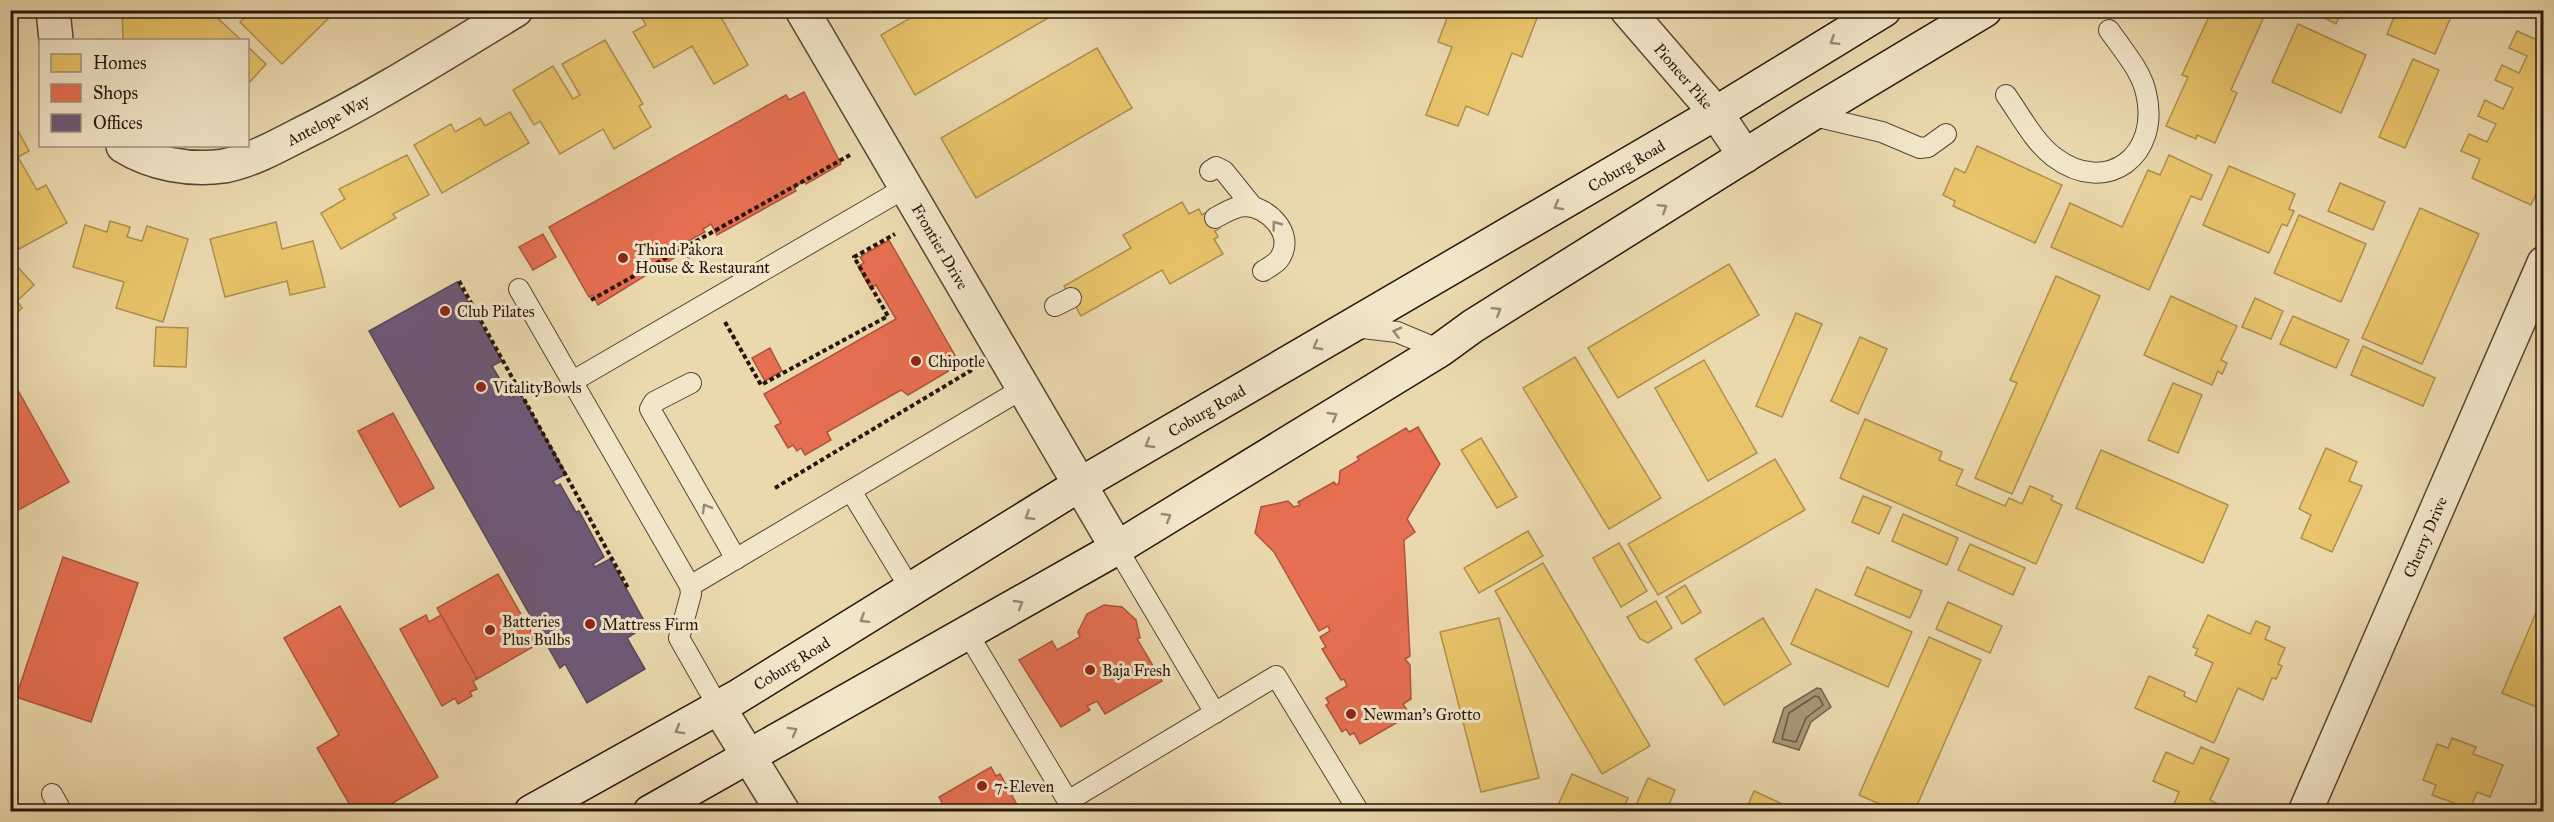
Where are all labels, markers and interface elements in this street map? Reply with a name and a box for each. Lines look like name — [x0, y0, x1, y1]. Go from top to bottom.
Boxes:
one-way arrow — [1830, 34, 1840, 46]
legend — [39, 39, 249, 147]
street label: Pioneer Pike — [1650, 39, 1717, 113]
text: Homes — [93, 52, 147, 74]
text: Shops — [93, 82, 138, 104]
street label: Antelope Way — [283, 90, 373, 150]
text: Offices — [93, 112, 143, 134]
street label: Coburg Road — [1584, 136, 1669, 196]
one-way arrow — [1554, 198, 1564, 210]
street label: Frontier Drive — [908, 201, 973, 293]
one-way arrow — [1657, 203, 1667, 215]
one-way arrow — [1272, 220, 1283, 231]
place label: Thind Pakora House & Restaurant — [635, 240, 770, 277]
marker: Thind Pakora House & Restaurant — [616, 251, 630, 265]
place label: Club Pilates — [457, 302, 535, 321]
marker: Club Pilates — [438, 304, 452, 318]
one-way arrow — [1491, 306, 1501, 318]
one-way arrow — [1392, 327, 1402, 340]
one-way arrow — [1313, 339, 1323, 351]
place label: Chipotle — [928, 352, 985, 371]
marker: Chipotle — [909, 354, 923, 368]
place label: VitalityBowls — [492, 378, 582, 397]
marker: VitalityBowls — [474, 380, 488, 394]
street label: Coburg Road — [1165, 381, 1249, 441]
one-way arrow — [1327, 411, 1337, 423]
one-way arrow — [1145, 437, 1155, 449]
street label: Cherry Drive — [2399, 493, 2451, 581]
one-way arrow — [701, 504, 713, 515]
one-way arrow — [1025, 508, 1035, 520]
one-way arrow — [1161, 513, 1171, 525]
one-way arrow — [1013, 600, 1023, 612]
one-way arrow — [860, 611, 870, 623]
place label: Batteries Plus Bulbs — [502, 612, 570, 649]
place label: Mattress Firm — [602, 615, 699, 634]
marker: Mattress Firm — [583, 617, 597, 631]
marker: Batteries Plus Bulbs — [483, 623, 497, 637]
street label: Coburg Road — [750, 633, 833, 694]
place label: Baja Fresh — [1102, 661, 1171, 680]
marker: Baja Fresh — [1083, 663, 1097, 677]
place label: Newman's Grotto — [1363, 705, 1481, 724]
marker: Newman's Grotto — [1344, 707, 1358, 721]
one-way arrow — [674, 723, 685, 734]
one-way arrow — [786, 727, 797, 739]
place label: 7-Eleven — [994, 777, 1055, 796]
marker: 7-Eleven — [975, 779, 989, 793]

